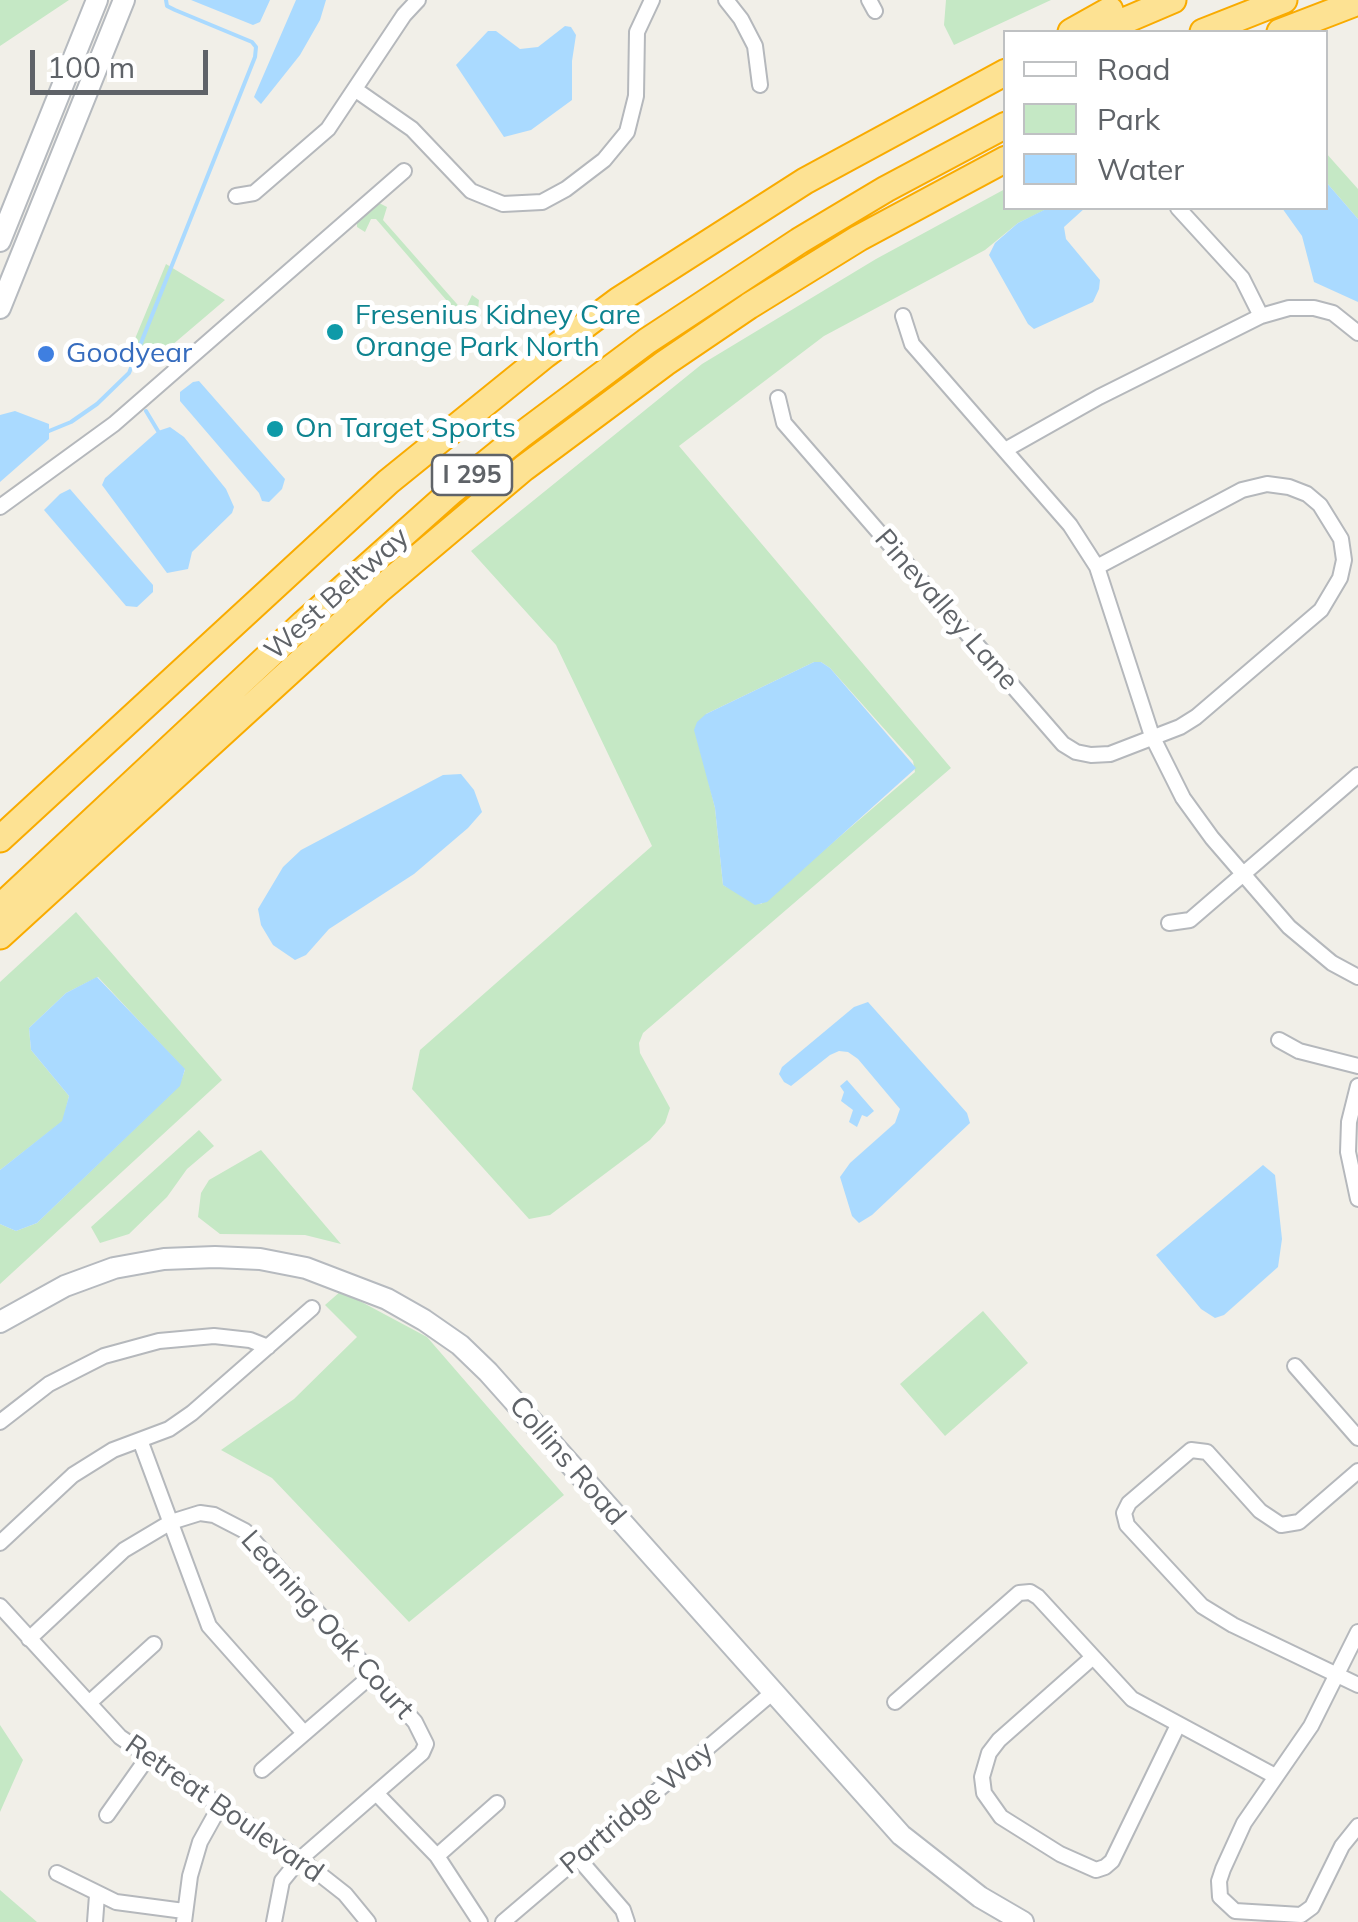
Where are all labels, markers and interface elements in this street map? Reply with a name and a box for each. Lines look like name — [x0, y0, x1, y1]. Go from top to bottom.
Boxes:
scale bar — [35, 30, 212, 92]
legend — [1003, 30, 1328, 210]
text: 100 m — [47, 48, 135, 86]
text: Road — [1097, 50, 1171, 88]
text: Park — [1097, 100, 1160, 138]
text: Water — [1097, 150, 1184, 188]
place label: Fresenius Kidney Care Orange Park North — [355, 299, 641, 365]
marker: Fresenius Kidney Care Orange Park North — [324, 321, 346, 343]
place label: Goodyear — [66, 337, 192, 371]
marker: Goodyear — [35, 343, 57, 365]
place label: On Target Sports — [295, 412, 516, 446]
marker: On Target Sports — [264, 418, 286, 440]
road number: I 295 — [432, 455, 512, 495]
street label: West Beltway — [258, 521, 416, 667]
street label: Pinevalley Lane — [867, 523, 1025, 697]
street label: Collins Road — [502, 1389, 632, 1533]
street label: Leaning Oak Court — [234, 1524, 420, 1726]
street label: Retreat Boulevard — [118, 1728, 330, 1890]
street label: Partridge Way — [554, 1734, 720, 1882]

